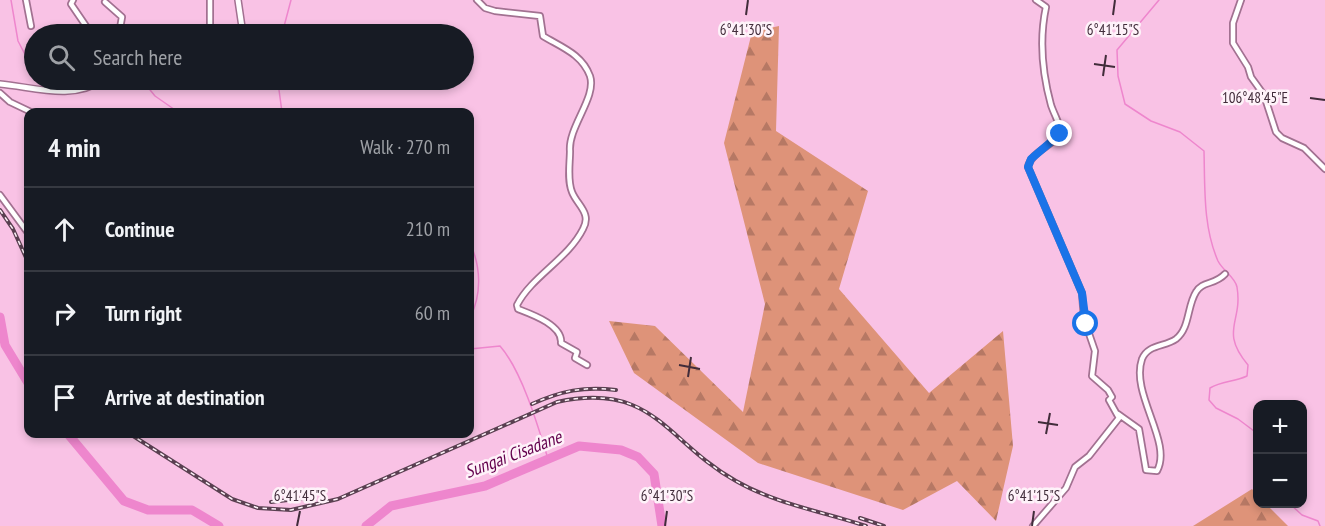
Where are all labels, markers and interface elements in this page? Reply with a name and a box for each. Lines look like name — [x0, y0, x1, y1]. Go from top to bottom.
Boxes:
text: 6°41'30"S — [720, 20, 772, 39]
text: 6°41'15"S — [1087, 20, 1139, 39]
search box — [24, 24, 474, 90]
icon: search — [45, 41, 78, 74]
text: Search here — [93, 43, 182, 71]
text: 106°48'45"E — [1222, 88, 1288, 107]
route end — [1046, 120, 1072, 146]
text: 4 min — [48, 131, 101, 164]
text: Walk · 270 m — [360, 134, 450, 160]
icon: ahead — [48, 213, 81, 246]
text: Continue — [105, 215, 175, 243]
text: 210 m — [406, 216, 450, 242]
icon: right — [48, 297, 81, 330]
text: Turn right — [105, 299, 182, 327]
text: 60 m — [415, 300, 450, 326]
route start — [1072, 310, 1098, 336]
icon: arrive — [48, 381, 81, 414]
text: Arrive at destination — [105, 383, 265, 411]
map controls — [1253, 400, 1307, 508]
button: + — [1253, 400, 1307, 454]
water label: Sungai Cisadane — [461, 424, 566, 483]
button: − — [1253, 454, 1307, 508]
text: 6°41'45"S — [274, 486, 326, 505]
text: 6°41'30"S — [641, 486, 693, 505]
text: 6°41'15"S — [1008, 486, 1060, 505]

